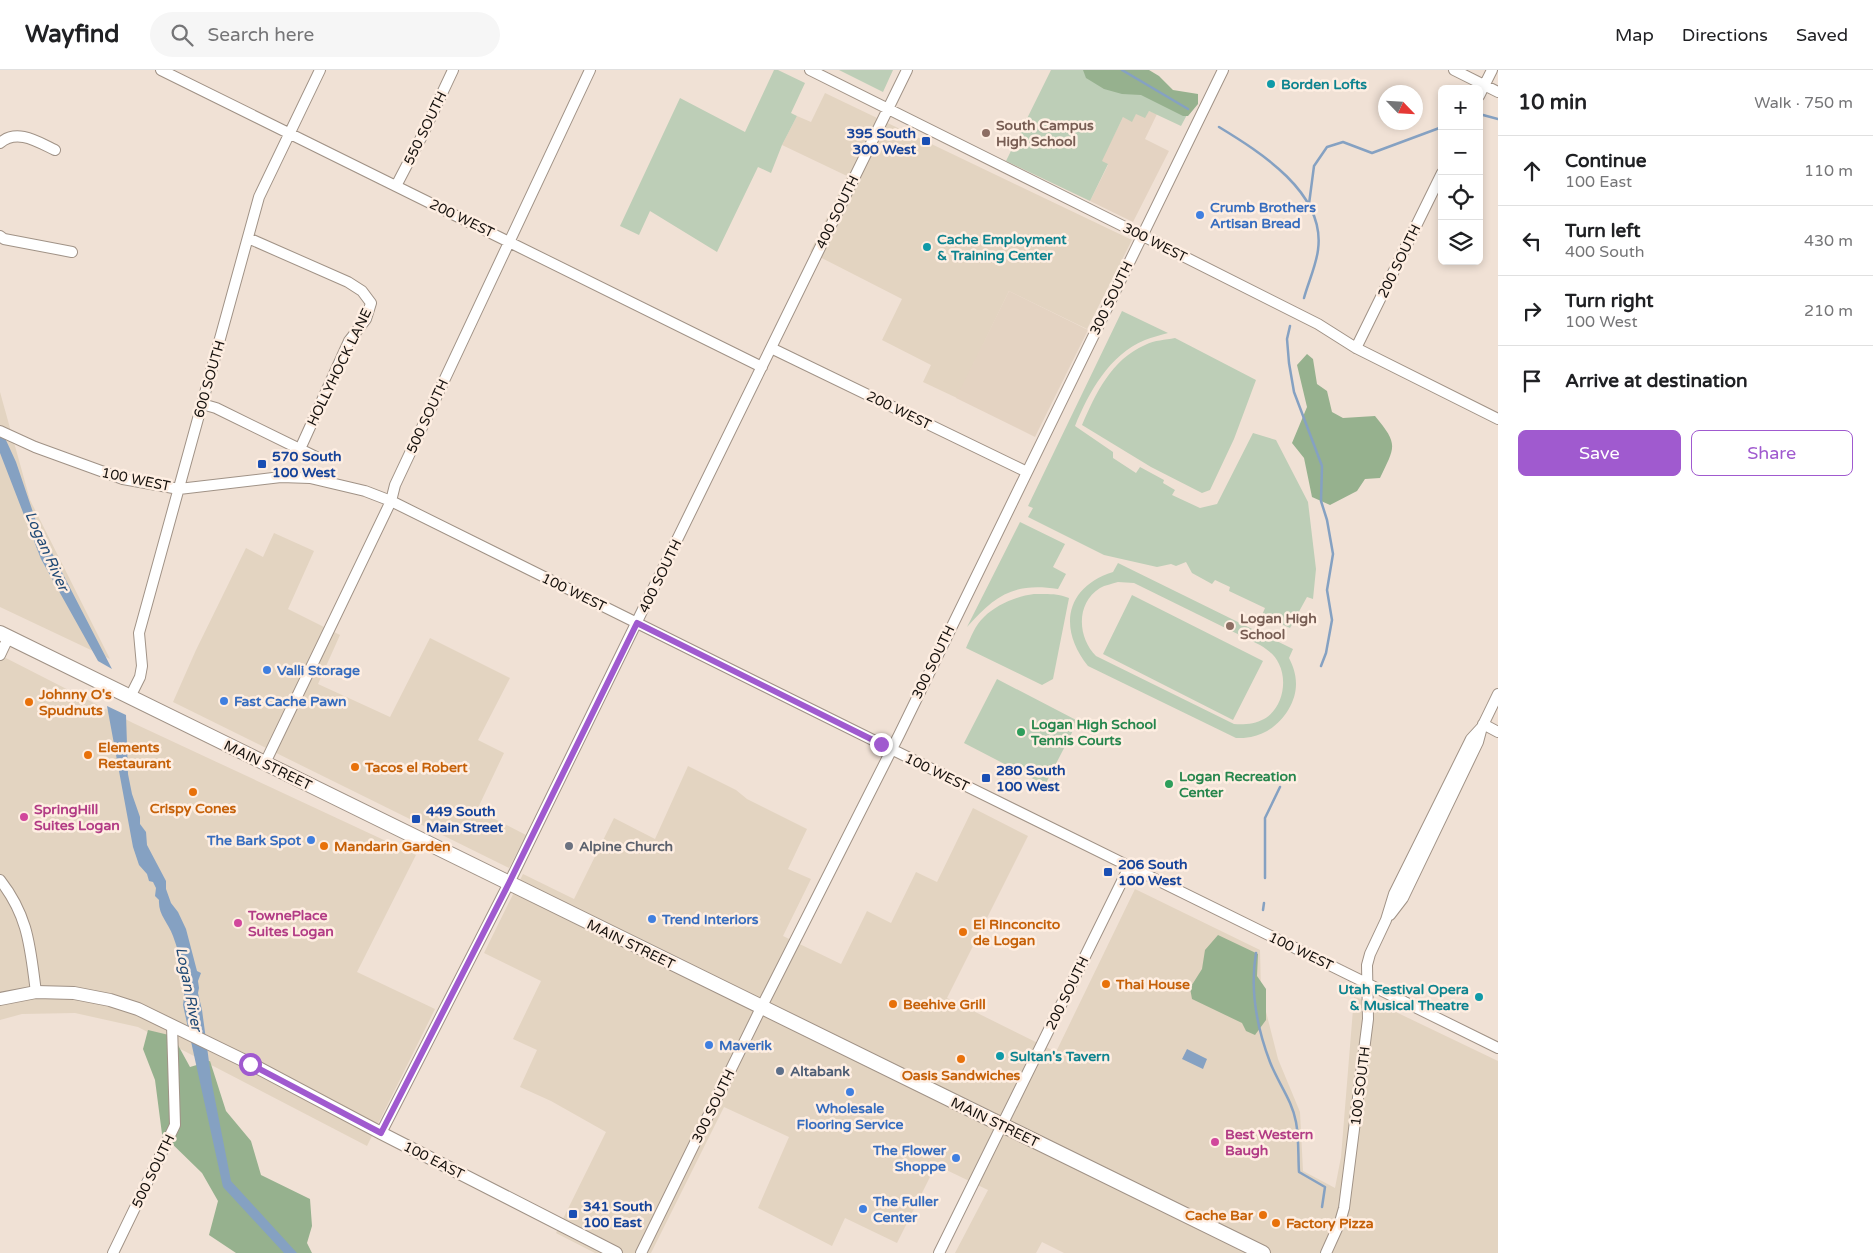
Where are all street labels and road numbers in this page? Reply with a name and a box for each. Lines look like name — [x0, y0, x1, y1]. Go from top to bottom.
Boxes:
street label: 550 SOUTH — [400, 89, 451, 168]
street label: 400 SOUTH — [812, 173, 863, 252]
street label: 200 WEST — [427, 196, 497, 242]
street label: 300 WEST — [1120, 219, 1190, 266]
street label: 200 SOUTH — [1374, 222, 1425, 301]
street label: 300 SOUTH — [1086, 259, 1137, 338]
street label: HOLLYHOCK LANE — [304, 306, 375, 429]
street label: 600 SOUTH — [190, 338, 229, 420]
street label: 500 SOUTH — [403, 376, 452, 456]
street label: 200 WEST — [864, 388, 934, 434]
street label: 100 WEST — [100, 464, 172, 495]
street label: 400 SOUTH — [635, 537, 686, 616]
street label: 100 WEST — [539, 570, 609, 616]
street label: 300 SOUTH — [908, 623, 959, 702]
street label: MAIN STREET — [221, 737, 315, 794]
street label: 100 WEST — [902, 750, 972, 796]
street label: MAIN STREET — [584, 916, 678, 973]
street label: 100 WEST — [1266, 929, 1336, 975]
street label: 200 SOUTH — [1042, 954, 1093, 1033]
street label: 100 SOUTH — [1347, 1045, 1374, 1127]
street label: 300 SOUTH — [688, 1067, 739, 1146]
street label: MAIN STREET — [948, 1094, 1042, 1151]
street label: 500 SOUTH — [128, 1132, 179, 1211]
street label: 100 EAST — [400, 1138, 467, 1183]

